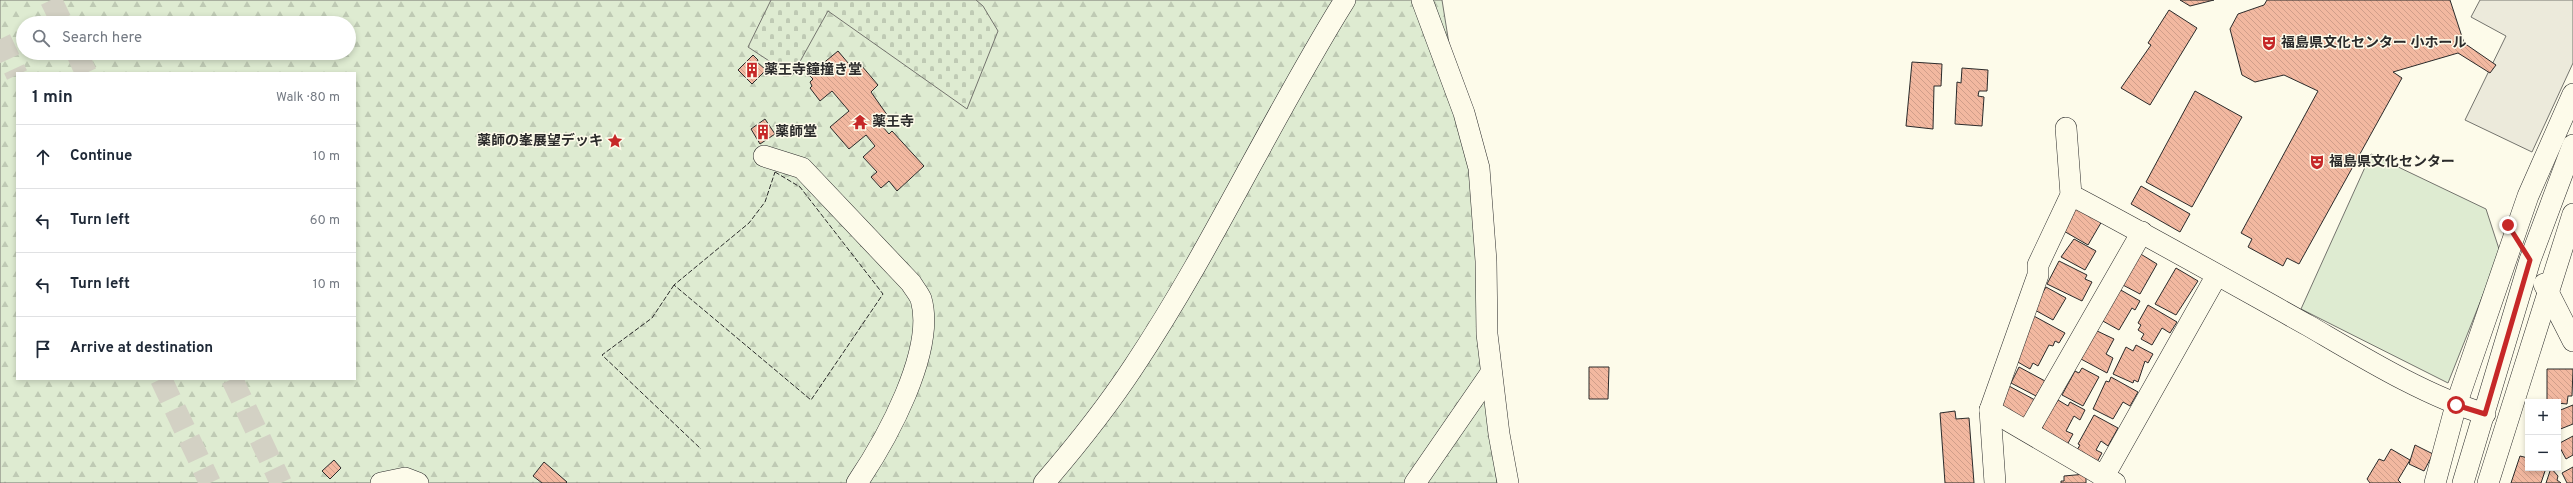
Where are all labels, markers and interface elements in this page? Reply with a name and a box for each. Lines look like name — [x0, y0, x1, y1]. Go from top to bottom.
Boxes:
search box — [16, 16, 356, 60]
icon: search — [30, 27, 52, 49]
text: Search here — [62, 29, 142, 48]
theatre icon: 福島県文化センター 小ホール — [2260, 34, 2278, 52]
place label: 福島県文化センター 小ホール — [2281, 35, 2467, 52]
building icon: 薬王寺鐘撞き堂 — [743, 61, 761, 79]
place label: 薬王寺鐘撞き堂 — [764, 61, 862, 79]
text: 1 min — [32, 87, 73, 109]
text: Walk · 80 m — [276, 90, 340, 106]
temple icon: 薬王寺 — [851, 113, 869, 131]
place label: 薬王寺 — [872, 114, 914, 131]
building icon: 薬師堂 — [754, 123, 772, 141]
place label: 薬師堂 — [775, 124, 817, 141]
place label: 薬師の峯展望デッキ — [477, 132, 603, 150]
place icon: 薬師の峯展望デッキ — [606, 132, 624, 150]
icon: ahead — [32, 146, 54, 168]
text: Continue — [70, 147, 132, 166]
text: 10 m — [313, 149, 340, 165]
theatre icon: 福島県文化センター — [2308, 153, 2326, 171]
place label: 福島県文化センター — [2329, 154, 2455, 171]
icon: left — [32, 210, 54, 232]
text: Turn left — [70, 211, 130, 230]
text: 60 m — [310, 213, 340, 229]
route end — [2499, 216, 2517, 234]
icon: left — [32, 274, 54, 296]
text: Turn left — [70, 275, 130, 294]
text: 10 m — [313, 277, 340, 293]
icon: arrive — [32, 338, 54, 360]
text: Arrive at destination — [70, 339, 213, 358]
route start — [2447, 396, 2465, 414]
map controls — [2525, 399, 2561, 471]
button: + — [2525, 399, 2561, 435]
button: − — [2525, 435, 2561, 471]

